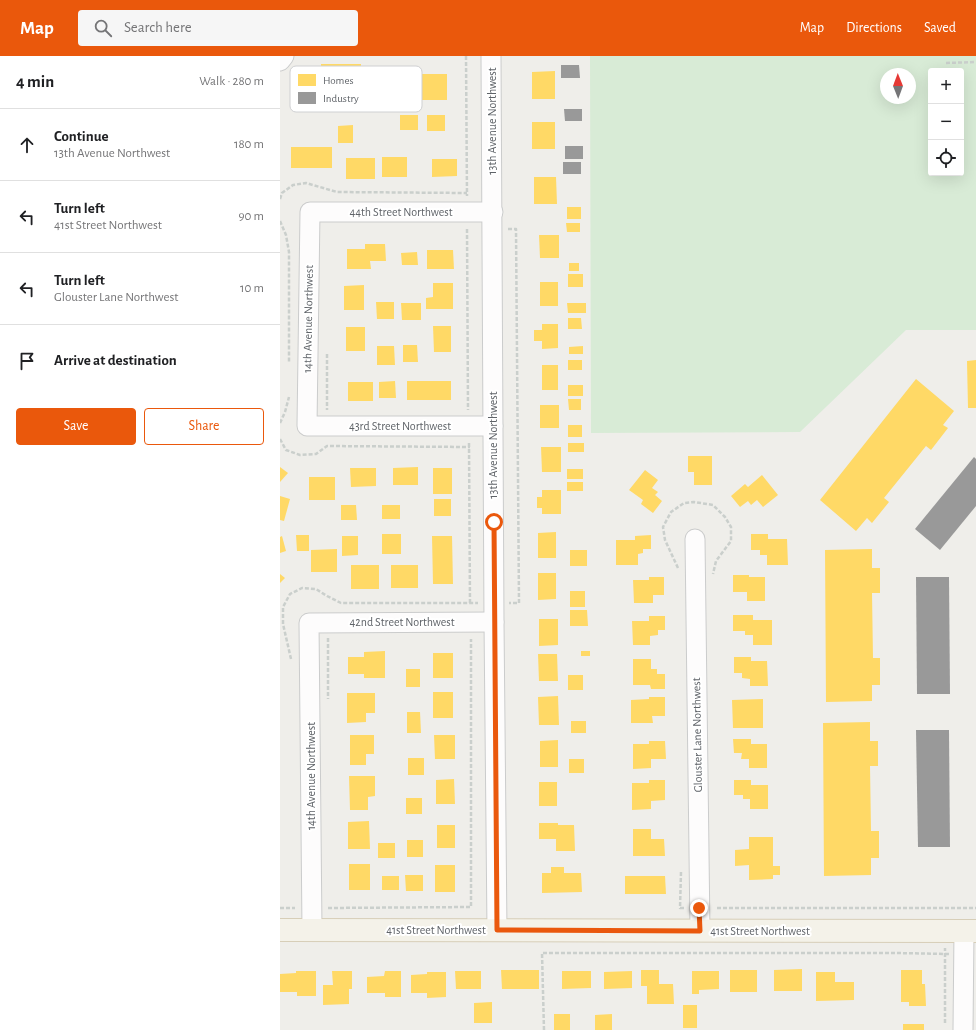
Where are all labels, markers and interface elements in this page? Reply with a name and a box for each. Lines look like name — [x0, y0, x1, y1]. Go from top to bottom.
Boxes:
search box — [78, 10, 358, 46]
icon: search — [92, 17, 114, 39]
text: Map — [20, 19, 54, 38]
text: Search here — [124, 20, 192, 35]
text: Map — [800, 21, 824, 35]
text: Directions — [846, 21, 902, 35]
text: Saved — [924, 21, 956, 35]
legend — [290, 66, 422, 112]
street label: 13th Avenue Northwest — [486, 67, 498, 175]
north arrow — [880, 68, 916, 104]
map controls — [928, 68, 964, 176]
button: + — [928, 68, 964, 104]
text: 4 min — [16, 73, 54, 90]
text: Walk · 280 m — [199, 75, 264, 88]
text: Homes — [323, 75, 354, 86]
text: Industry — [323, 93, 359, 104]
button: − — [928, 104, 964, 140]
text: Continue — [54, 129, 109, 144]
icon: ahead — [16, 134, 38, 156]
text: 180 m — [234, 138, 264, 151]
button: locate — [928, 140, 964, 176]
text: 13th Avenue Northwest — [54, 147, 170, 160]
text: Turn left — [54, 201, 105, 216]
icon: left — [16, 206, 38, 228]
street label: 44th Street Northwest — [350, 206, 453, 218]
text: 90 m — [238, 210, 264, 223]
text: 41st Street Northwest — [54, 219, 162, 232]
street label: 14th Avenue Northwest — [301, 265, 315, 373]
text: Turn left — [54, 273, 105, 288]
icon: left — [16, 278, 38, 300]
text: 10 m — [240, 282, 264, 295]
text: Glouster Lane Northwest — [54, 291, 178, 304]
icon: arrive — [16, 350, 38, 372]
text: Arrive at destination — [54, 353, 177, 368]
street label: 13th Avenue Northwest — [487, 391, 499, 499]
button: Save — [16, 408, 136, 445]
button: Share — [144, 408, 264, 445]
street label: 43rd Street Northwest — [349, 420, 451, 432]
route start — [485, 513, 503, 531]
street label: 42nd Street Northwest — [349, 616, 455, 628]
street label: Glouster Lane Northwest — [690, 677, 704, 793]
street label: 14th Avenue Northwest — [305, 722, 317, 830]
route end — [690, 899, 708, 917]
street label: 41st Street Northwest — [386, 924, 486, 936]
street label: 41st Street Northwest — [710, 925, 810, 937]

